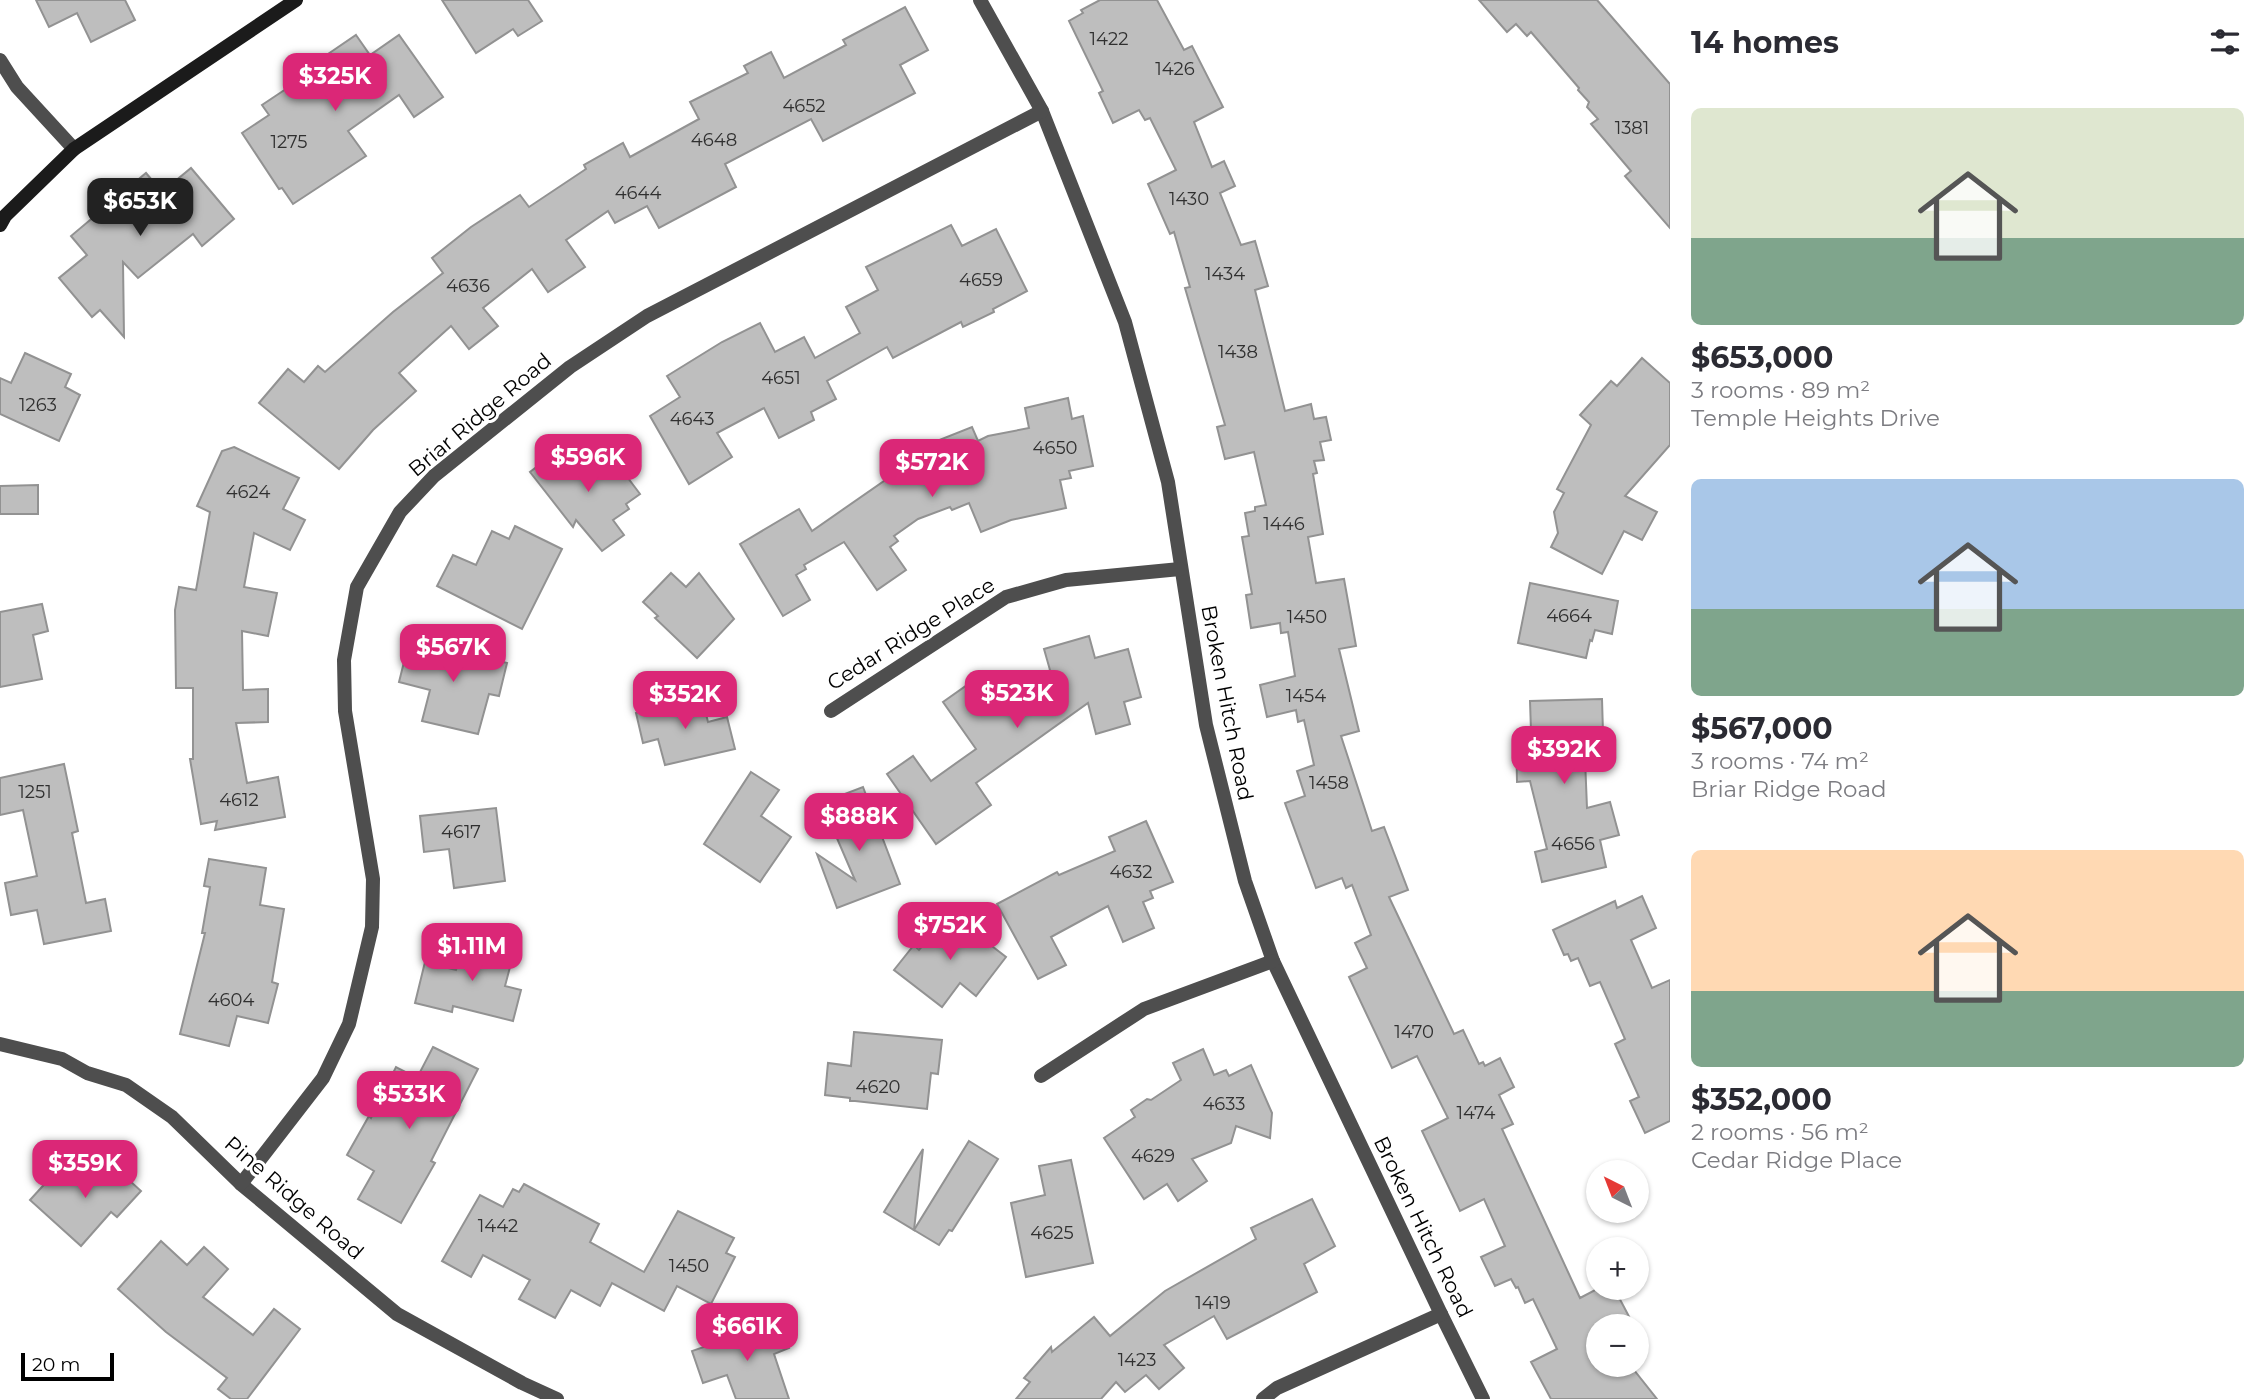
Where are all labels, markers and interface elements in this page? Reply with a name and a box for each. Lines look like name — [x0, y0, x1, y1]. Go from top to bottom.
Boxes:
icon: filters — [2206, 23, 2244, 61]
text: 14 homes — [1691, 24, 1839, 61]
house number: 1422 — [1090, 28, 1128, 50]
pin: $325K — [286, 54, 384, 113]
house number: 1426 — [1155, 58, 1195, 80]
text: $325K — [299, 62, 371, 90]
house number: 4652 — [782, 95, 826, 117]
house number: 1381 — [1615, 117, 1649, 139]
house number: 4648 — [691, 129, 737, 151]
house number: 1275 — [270, 131, 308, 153]
icon: home — [1905, 153, 2031, 279]
pin: $653K — [91, 178, 189, 238]
house number: 4644 — [615, 182, 661, 204]
text: $653K — [103, 187, 177, 215]
house number: 1430 — [1169, 188, 1209, 210]
house number: 1434 — [1205, 263, 1245, 285]
house number: 4659 — [959, 269, 1003, 291]
house number: 4636 — [446, 275, 490, 297]
text: $653,000 — [1691, 339, 1833, 376]
house number: 1438 — [1218, 341, 1258, 363]
street label: Briar Ridge Road — [403, 348, 556, 482]
house number: 4651 — [761, 367, 801, 389]
text: 3 rooms · 89 m² — [1691, 376, 1870, 404]
house number: 1263 — [19, 394, 57, 416]
text: Temple Heights Drive — [1691, 404, 1940, 432]
house number: 4643 — [670, 408, 714, 430]
pin: $596K — [539, 434, 637, 494]
house number: 4650 — [1033, 437, 1077, 459]
pin: $572K — [883, 440, 981, 499]
text: $596K — [551, 443, 625, 471]
text: $572K — [896, 448, 968, 476]
house number: 4624 — [226, 481, 270, 503]
house number: 1446 — [1263, 513, 1305, 535]
icon: home — [1905, 524, 2031, 650]
street label: Cedar Ridge Place — [822, 572, 999, 695]
street label: Broken Hitch Road — [1196, 603, 1259, 803]
house number: 4664 — [1546, 605, 1592, 627]
house number: 1450 — [1287, 606, 1327, 628]
pin: $567K — [404, 624, 502, 684]
text: $567K — [416, 633, 490, 661]
pin: $523K — [968, 670, 1066, 730]
pin: $352K — [636, 672, 734, 731]
text: $523K — [981, 679, 1053, 707]
text: $352K — [649, 680, 721, 708]
house number: 1454 — [1286, 685, 1326, 707]
text: $567,000 — [1691, 710, 1833, 747]
pin: $392K — [1515, 726, 1613, 786]
text: $392K — [1527, 735, 1601, 763]
text: 3 rooms · 74 m² — [1691, 747, 1869, 775]
house number: 1458 — [1309, 772, 1349, 794]
text: Briar Ridge Road — [1691, 775, 1887, 803]
house number: 1251 — [18, 781, 52, 803]
house number: 4612 — [219, 789, 259, 811]
pin: $888K — [810, 794, 908, 853]
text: $888K — [820, 802, 898, 830]
house number: 4617 — [441, 821, 481, 843]
house number: 4656 — [1551, 833, 1595, 855]
house number: 4632 — [1109, 861, 1153, 883]
icon: home — [1905, 895, 2031, 1021]
pin: $752K — [901, 902, 999, 962]
text: $752K — [914, 911, 986, 939]
pin: $1.11M — [415, 923, 529, 983]
text: $1.11M — [437, 932, 507, 960]
house number: 4604 — [208, 989, 254, 1011]
house number: 1470 — [1394, 1021, 1434, 1043]
pin: $533K — [360, 1072, 458, 1131]
house number: 4620 — [856, 1076, 900, 1098]
text: $533K — [373, 1080, 445, 1108]
text: $352,000 — [1691, 1081, 1832, 1118]
house number: 4633 — [1202, 1093, 1246, 1115]
house number: 1474 — [1457, 1102, 1496, 1124]
text: 2 rooms · 56 m² — [1691, 1118, 1869, 1146]
street label: Pine Ridge Road — [220, 1131, 369, 1265]
street label: Broken Hitch Road — [1369, 1132, 1478, 1322]
pin: $359K — [36, 1140, 134, 1200]
house number: 4629 — [1131, 1145, 1175, 1167]
text: Cedar Ridge Place — [1691, 1146, 1902, 1174]
text: $359K — [48, 1149, 122, 1177]
north arrow — [1586, 1160, 1648, 1223]
map controls — [1586, 1160, 1649, 1377]
house number: 1442 — [478, 1215, 518, 1237]
house number: 4625 — [1030, 1222, 1074, 1244]
button: + — [1586, 1237, 1649, 1300]
house number: 1450 — [669, 1255, 709, 1277]
house number: 1419 — [1195, 1292, 1231, 1314]
pin: $661K — [698, 1304, 796, 1363]
text: $661K — [712, 1312, 782, 1340]
button: − — [1586, 1314, 1649, 1377]
house number: 1423 — [1118, 1349, 1156, 1371]
scale bar — [21, 1350, 114, 1382]
text: 20 m — [32, 1353, 80, 1376]

